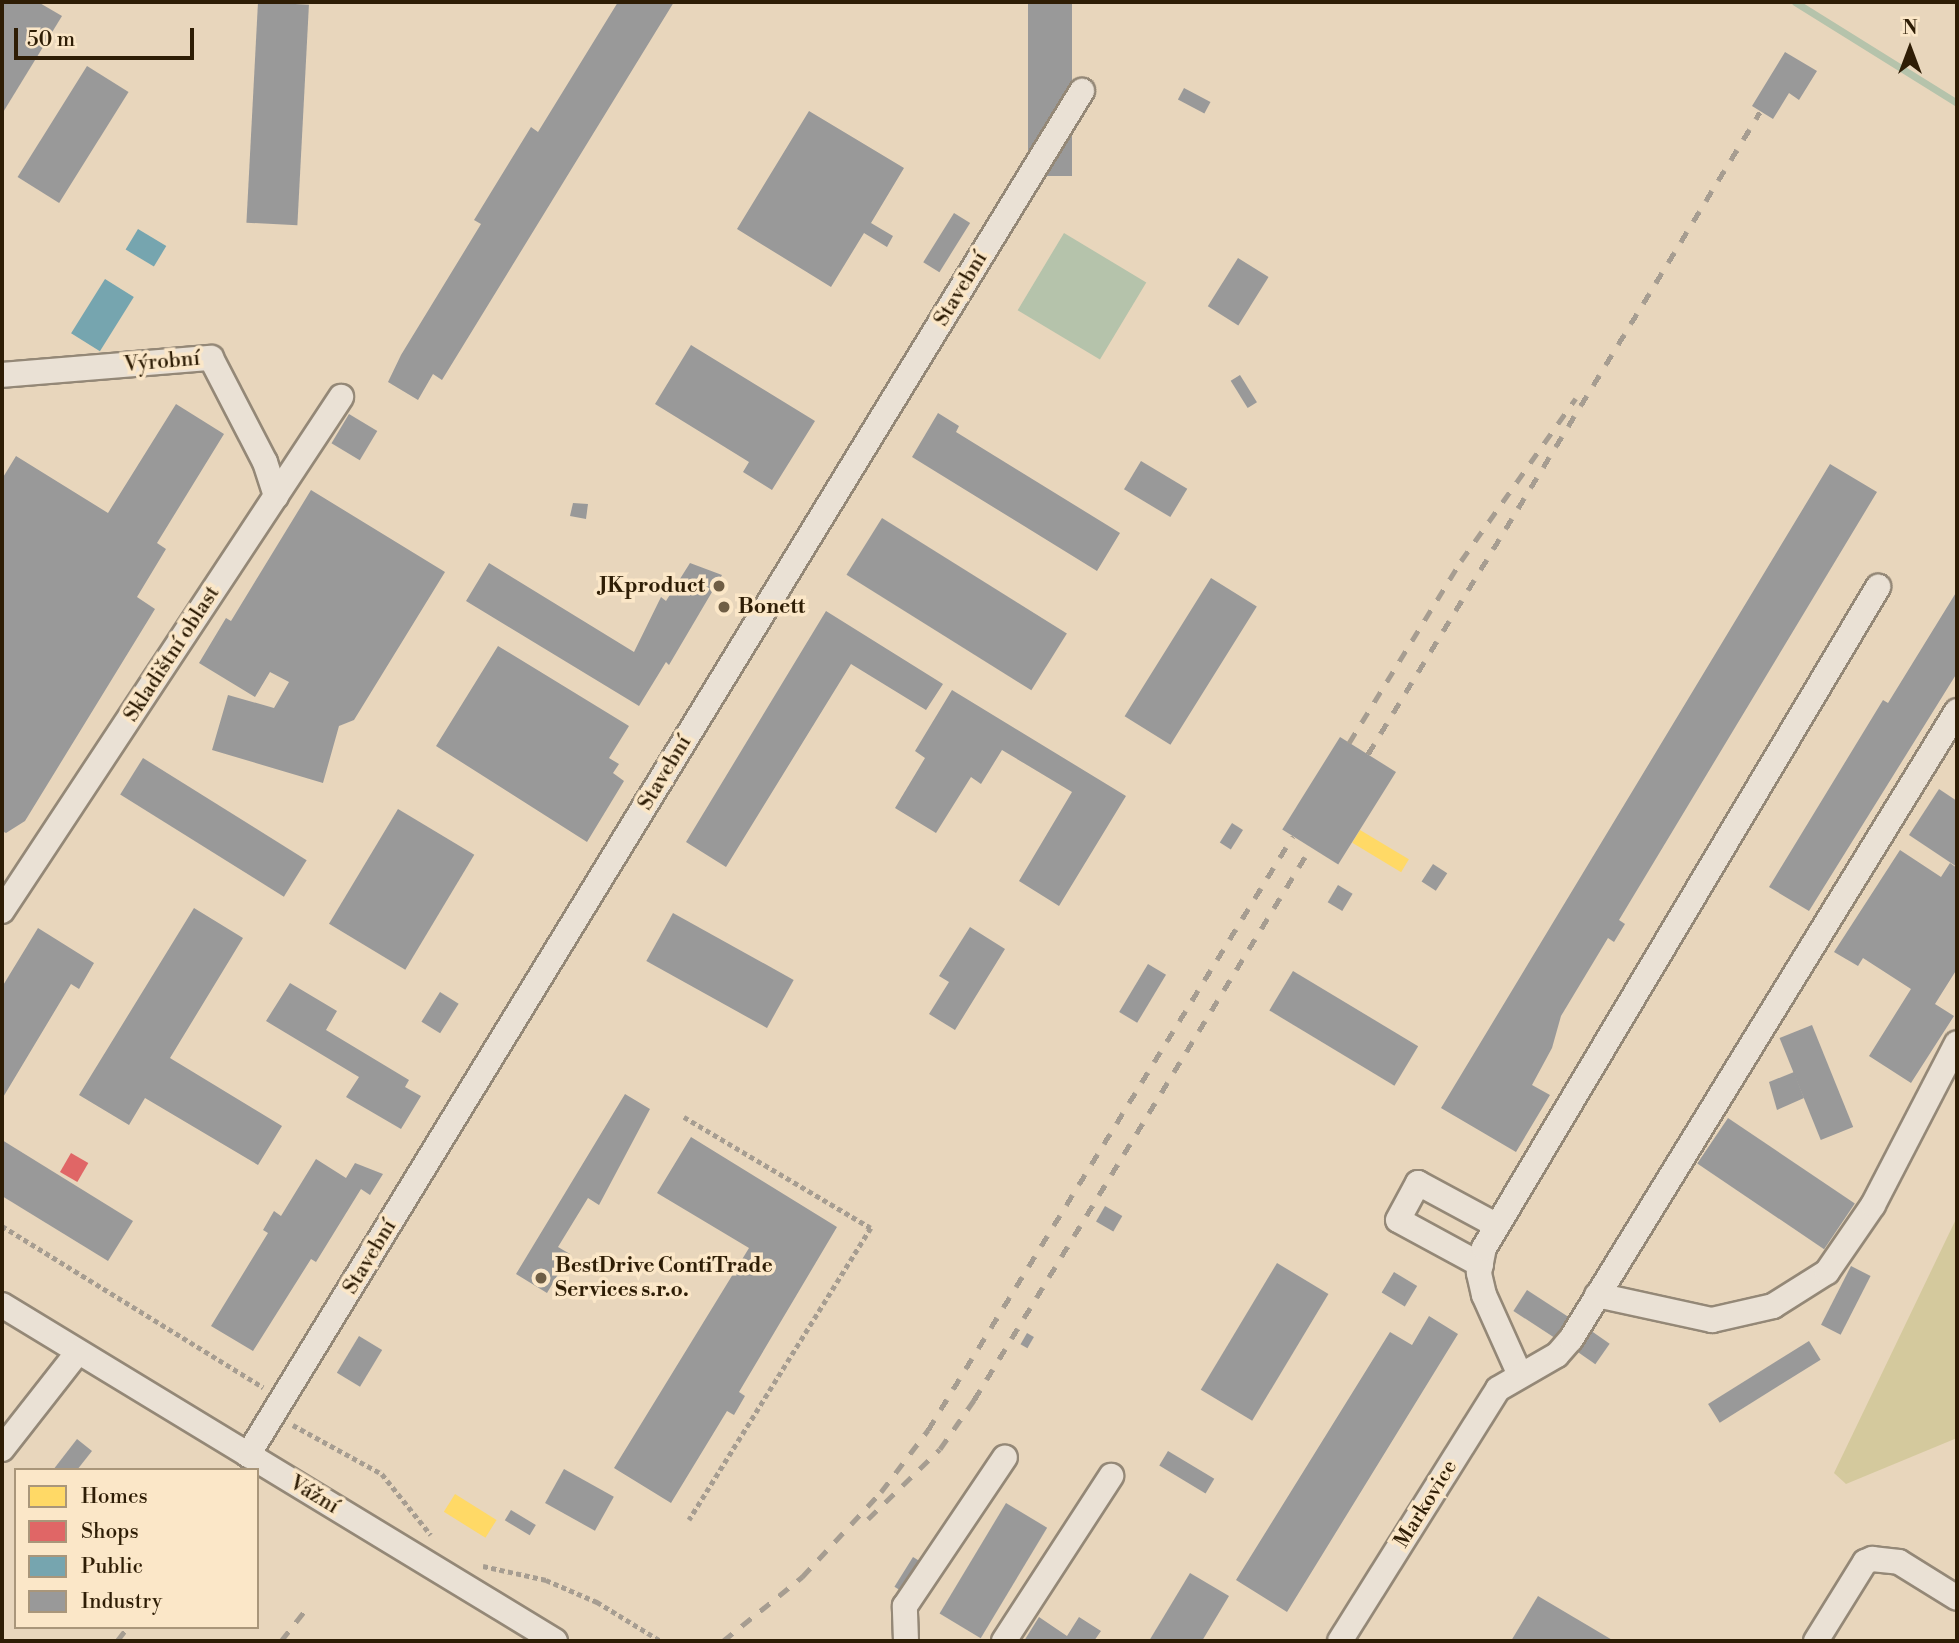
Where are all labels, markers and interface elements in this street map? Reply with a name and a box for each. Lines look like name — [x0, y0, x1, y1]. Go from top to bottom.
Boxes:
scale bar — [18, 14, 198, 58]
north arrow — [1875, 14, 1945, 84]
text: N — [1902, 16, 1918, 40]
text: 50 m — [27, 27, 75, 53]
street label: Stavební — [929, 247, 993, 331]
street label: Výrobní — [123, 346, 201, 378]
place label: JKproduct — [599, 573, 705, 599]
marker: JKproduct — [711, 578, 727, 594]
street label: Skladištní oblast — [119, 581, 225, 727]
place label: Bonett — [738, 594, 805, 620]
marker: Bonett — [716, 599, 732, 615]
street label: Stavební — [633, 731, 697, 815]
street label: Stavební — [338, 1215, 402, 1299]
place label: BestDrive ContiTrade Services s.r.o. — [555, 1253, 773, 1303]
marker: BestDrive ContiTrade Services s.r.o. — [533, 1270, 549, 1286]
street label: Markovice — [1389, 1455, 1463, 1553]
legend — [14, 1468, 259, 1629]
street label: Vážní — [285, 1470, 343, 1520]
text: Homes — [81, 1484, 148, 1510]
text: Shops — [81, 1519, 139, 1545]
text: Public — [81, 1554, 143, 1580]
text: Industry — [81, 1589, 162, 1615]

